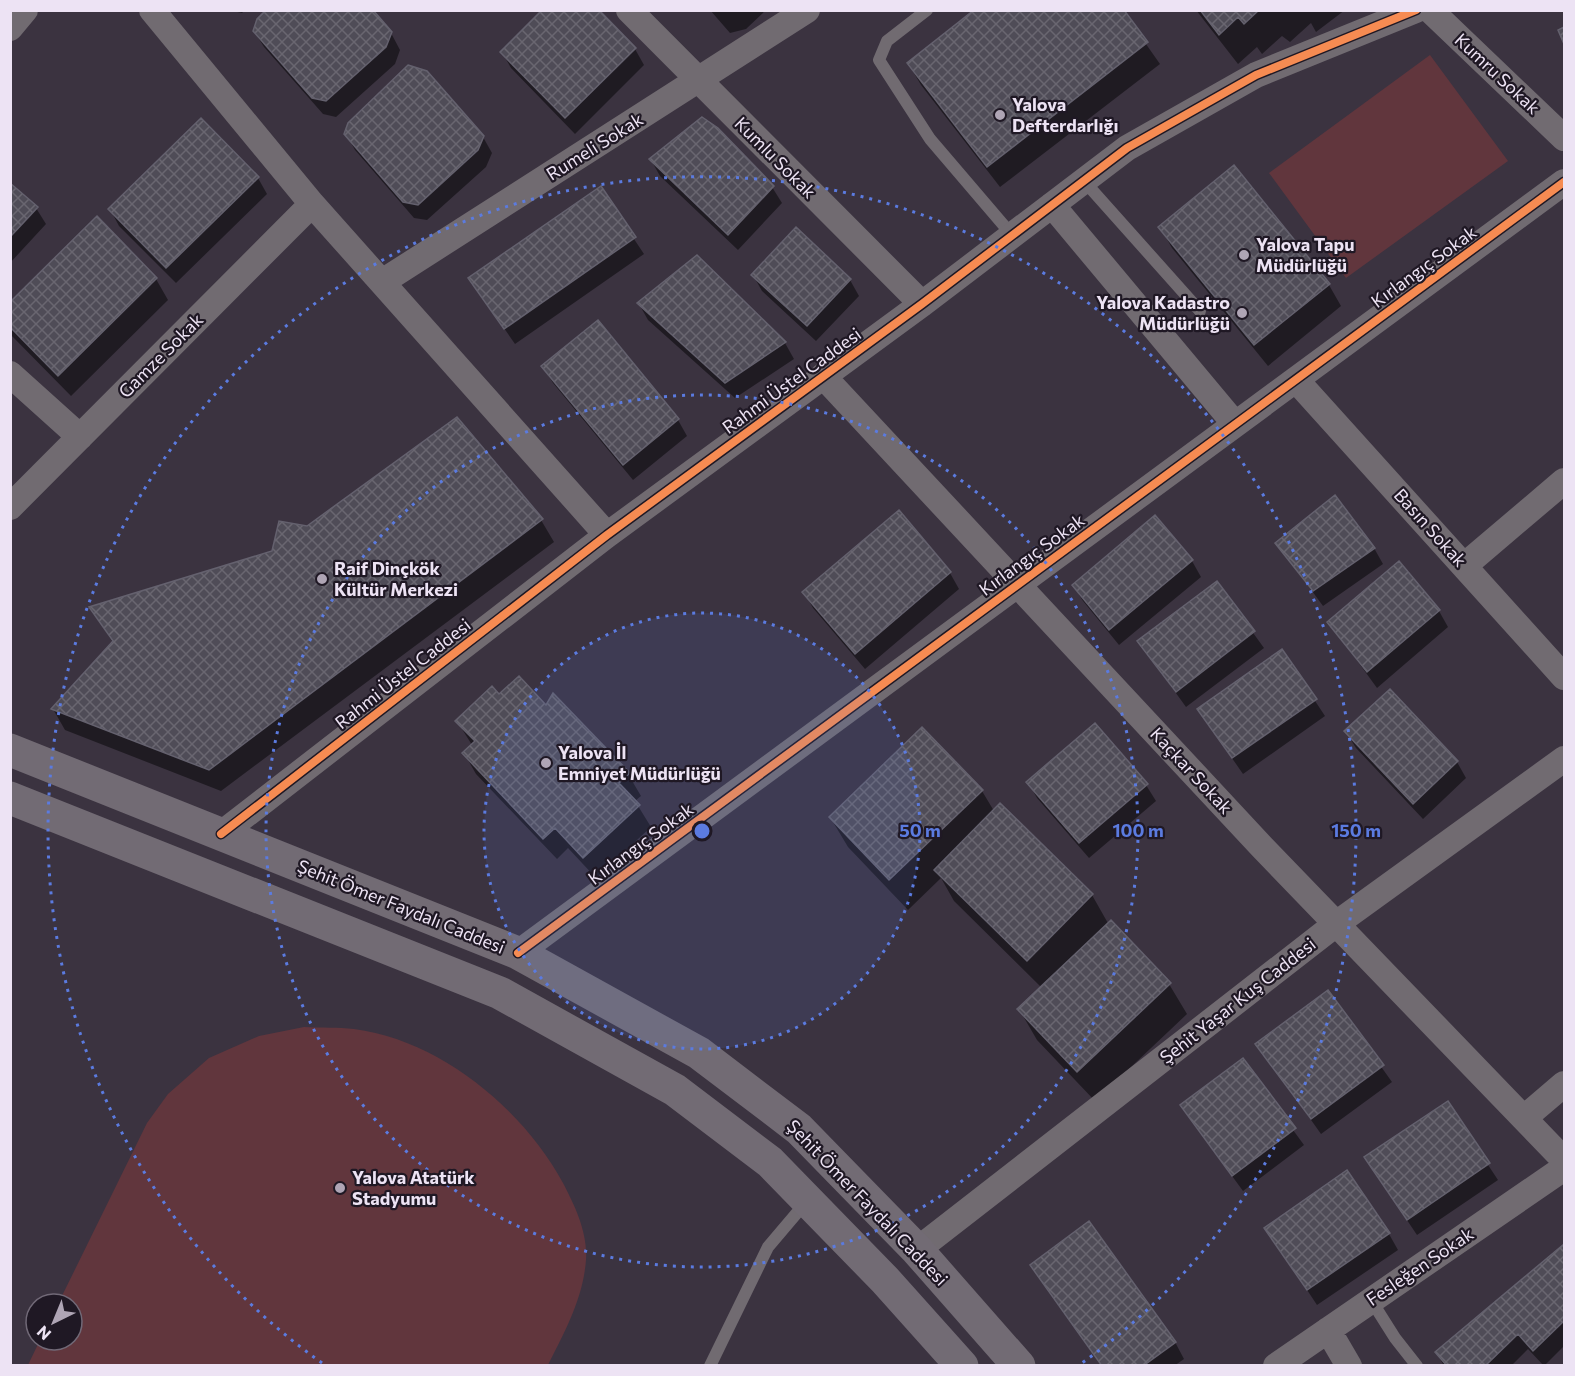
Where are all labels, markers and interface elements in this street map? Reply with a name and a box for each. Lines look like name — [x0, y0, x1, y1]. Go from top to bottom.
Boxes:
street label: Kumru Sokak — [1450, 28, 1545, 118]
place label: Yalova Defterdarlığı — [1012, 93, 1118, 136]
street label: Rumeli Sokak — [542, 108, 647, 185]
marker: Yalova Defterdarlığı — [993, 108, 1007, 122]
street label: Kumlu Sokak — [730, 112, 821, 203]
street label: Kırlangıç Sokak — [1366, 220, 1481, 312]
place label: Yalova Tapu Müdürlüğü — [1256, 233, 1355, 276]
marker: Yalova Tapu Müdürlüğü — [1237, 248, 1251, 262]
place label: Yalova Kadastro Müdürlüğü — [1096, 291, 1230, 334]
marker: Yalova Kadastro Müdürlüğü — [1235, 306, 1249, 320]
street label: Gamze Sokak — [113, 308, 207, 402]
street label: Rahmi Üstel Caddesi — [718, 322, 865, 438]
street label: Basın Sokak — [1390, 484, 1472, 571]
street label: Kırlangıç Sokak — [974, 508, 1089, 600]
place label: Raif Dinçkök Kültür Merkezi — [334, 557, 458, 600]
marker: Raif Dinçkök Kültür Merkezi — [315, 572, 329, 586]
street label: Rahmi Üstel Caddesi — [330, 613, 475, 733]
street label: Kaçkar Sokak — [1146, 722, 1238, 818]
place label: Yalova İl Emniyet Müdürlüğü — [558, 741, 721, 784]
marker: Yalova İl Emniyet Müdürlüğü — [539, 756, 553, 770]
street label: Kırlangıç Sokak — [583, 797, 698, 889]
text: 50 m — [899, 819, 941, 841]
text: 100 m — [1112, 819, 1164, 841]
text: 150 m — [1331, 819, 1381, 841]
centre of rings — [692, 821, 712, 841]
street label: Şehit Ömer Faydalı Caddesi — [294, 854, 508, 958]
street label: Şehit Yaşar Kuş Caddesi — [1155, 933, 1320, 1068]
street label: Şehit Ömer Faydalı Caddesi — [783, 1115, 953, 1290]
place label: Yalova Atatürk Stadyumu — [352, 1166, 475, 1209]
marker: Yalova Atatürk Stadyumu — [333, 1181, 347, 1195]
street label: Fesleğen Sokak — [1362, 1222, 1478, 1310]
north arrow — [24, 1292, 84, 1352]
text: N — [33, 1322, 54, 1344]

